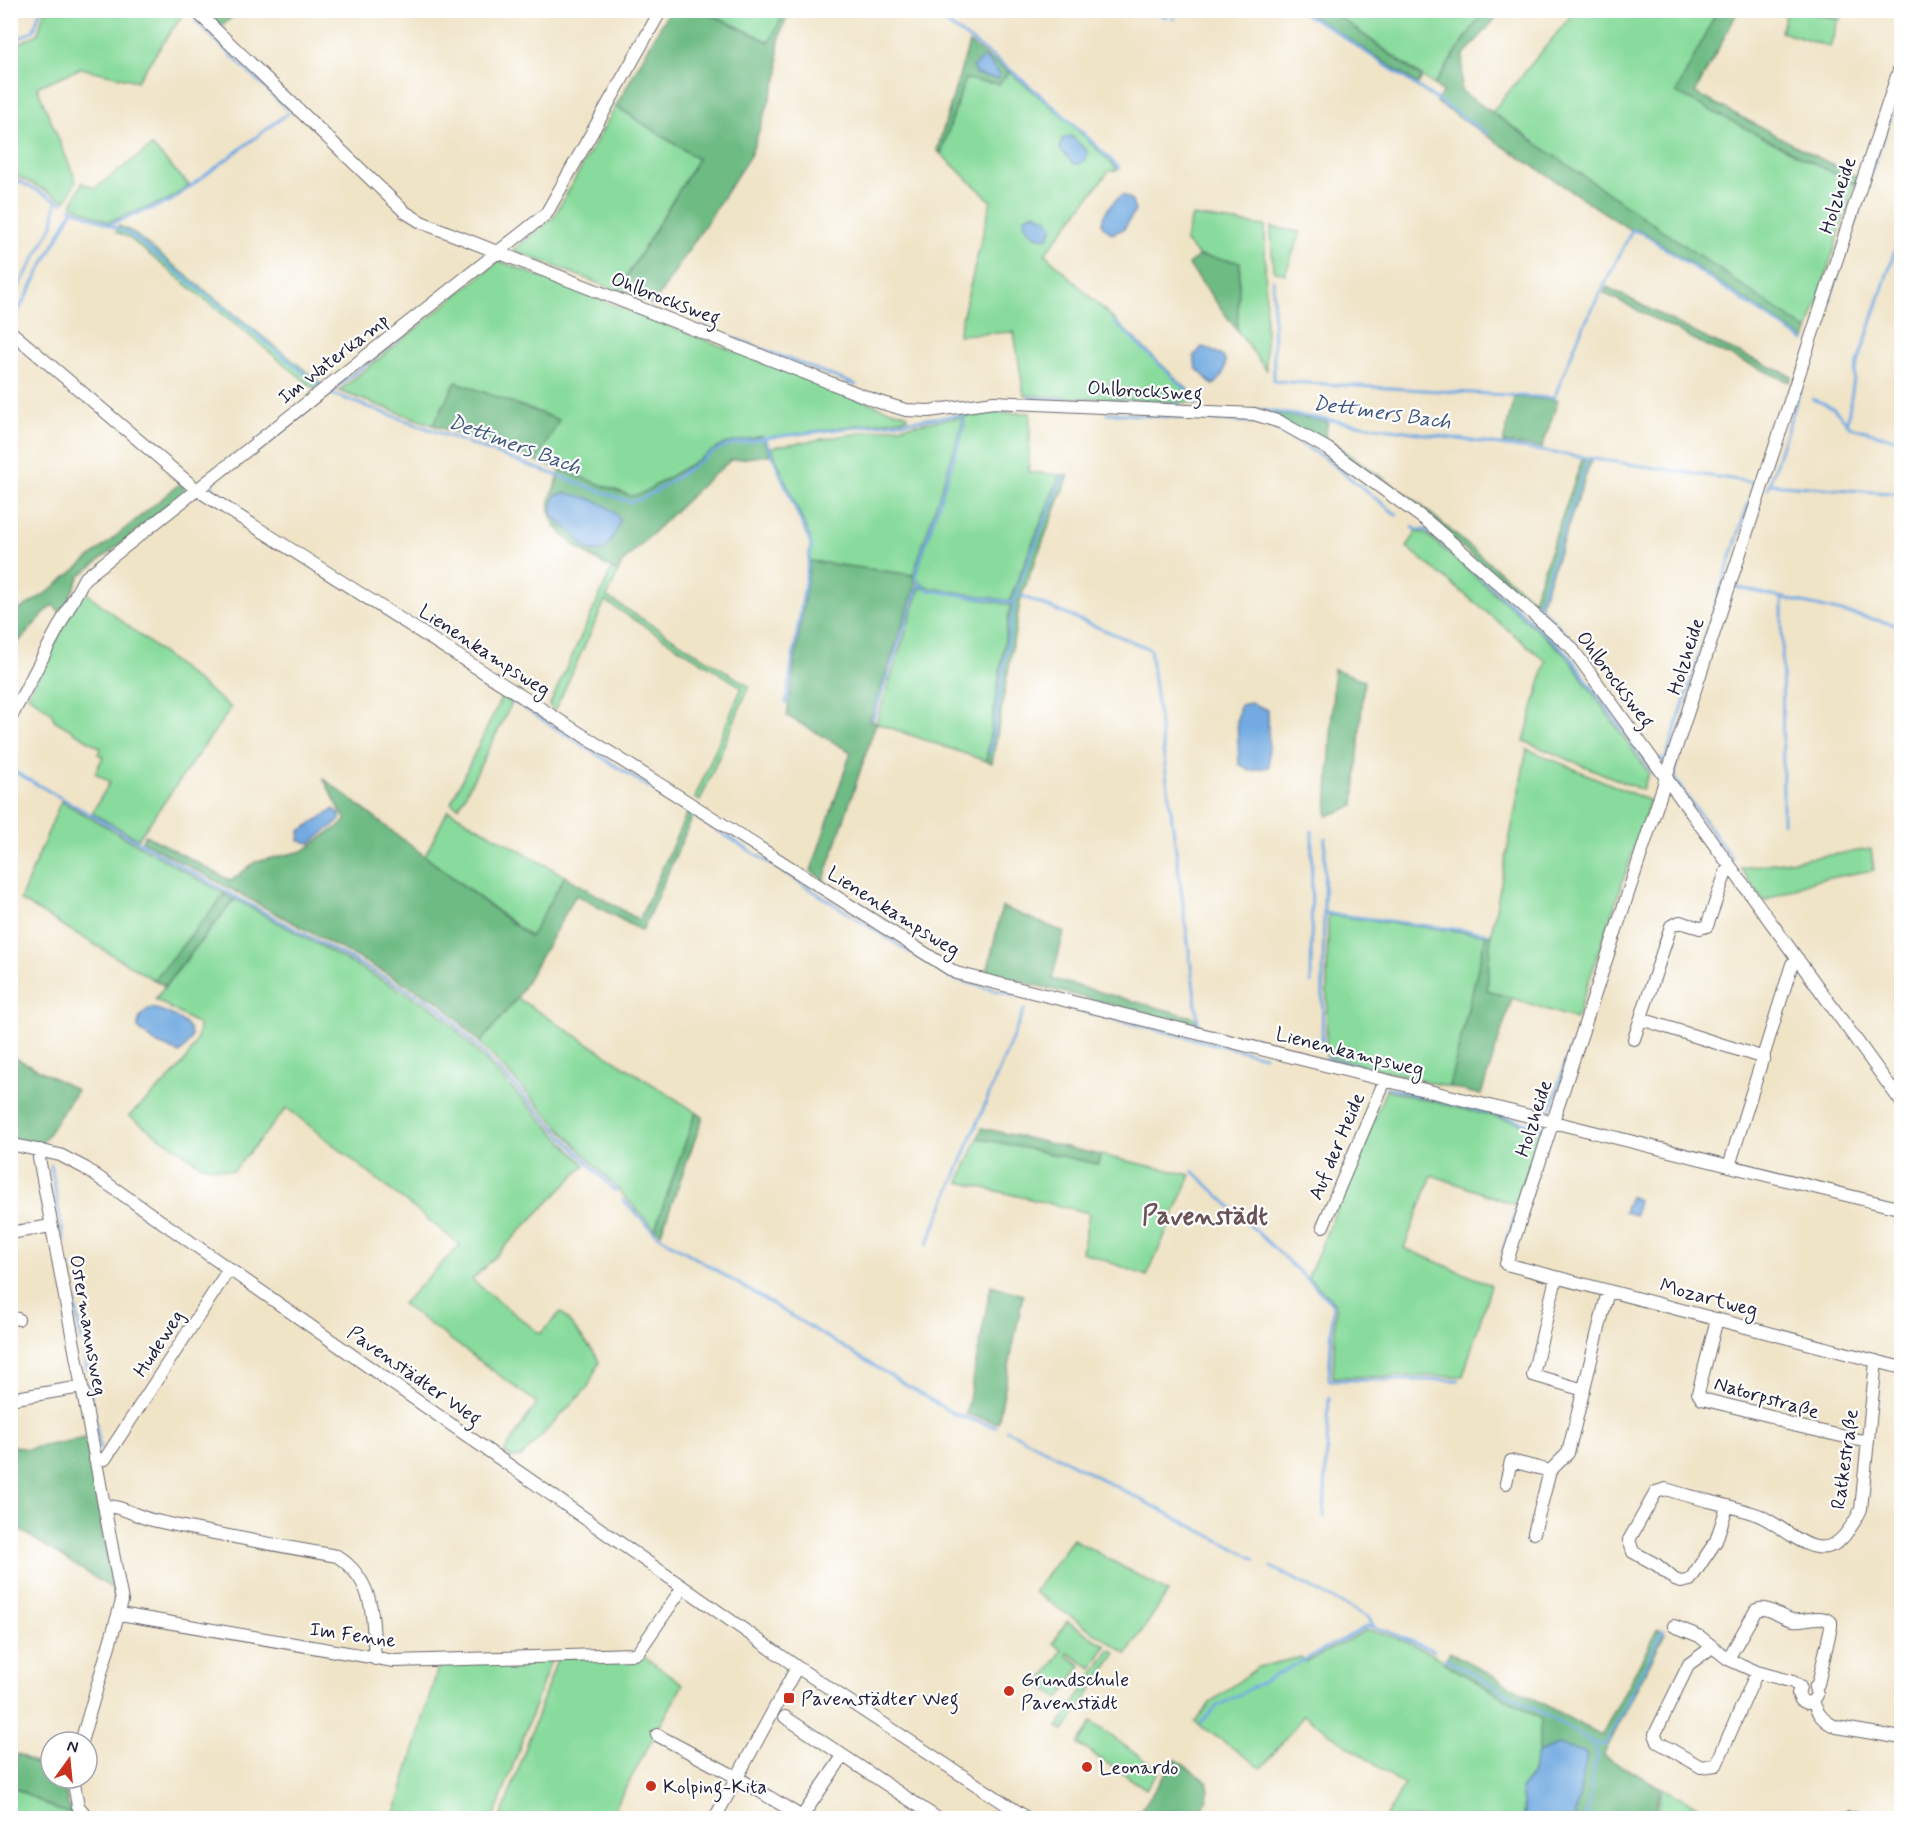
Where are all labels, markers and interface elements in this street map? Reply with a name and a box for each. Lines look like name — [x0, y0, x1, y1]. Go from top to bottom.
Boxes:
street label: Holzheide — [1813, 153, 1864, 237]
street label: Ohlbrocksweg — [606, 266, 724, 335]
street label: Im Waterkamp — [273, 307, 395, 411]
street label: Ohlbrocksweg — [1086, 375, 1203, 410]
water label: Dettmers Bach — [1311, 389, 1453, 437]
water label: Dettmers Bach — [445, 408, 585, 482]
street label: Lienenkampsweg — [413, 599, 555, 705]
street label: Holzheide — [1661, 614, 1712, 698]
street label: Ohlbrocksweg — [1568, 626, 1660, 735]
street label: Lienenkampsweg — [821, 861, 965, 965]
street label: Lienenkampsweg — [1272, 1021, 1427, 1085]
street label: Holzheide — [1509, 1076, 1560, 1160]
street label: Auf der Heide — [1303, 1089, 1372, 1204]
district label: Pavenstädt — [1142, 1200, 1268, 1234]
street label: Ostermannsweg — [62, 1253, 113, 1398]
street label: Mozartweg — [1656, 1272, 1761, 1325]
street label: Hudeweg — [127, 1305, 191, 1383]
street label: Pavenstädter Weg — [341, 1320, 487, 1434]
street label: Natorpstraße — [1711, 1371, 1822, 1426]
street label: Ratkestraße — [1825, 1407, 1866, 1511]
street label: Im Fenne — [308, 1616, 398, 1655]
place label: Grundschule Pavenstädt — [1021, 1667, 1129, 1717]
marker: Grundschule Pavenstädt — [1002, 1684, 1016, 1698]
place label: Pavenstädter Weg — [801, 1686, 959, 1715]
marker: Pavenstädter Weg — [782, 1691, 796, 1705]
north arrow — [39, 1730, 99, 1790]
text: N — [65, 1735, 80, 1758]
place label: Leonardo — [1099, 1755, 1179, 1782]
marker: Leonardo — [1080, 1760, 1094, 1774]
place label: Kolping-Kita — [663, 1774, 767, 1803]
marker: Kolping-Kita — [644, 1779, 658, 1793]

